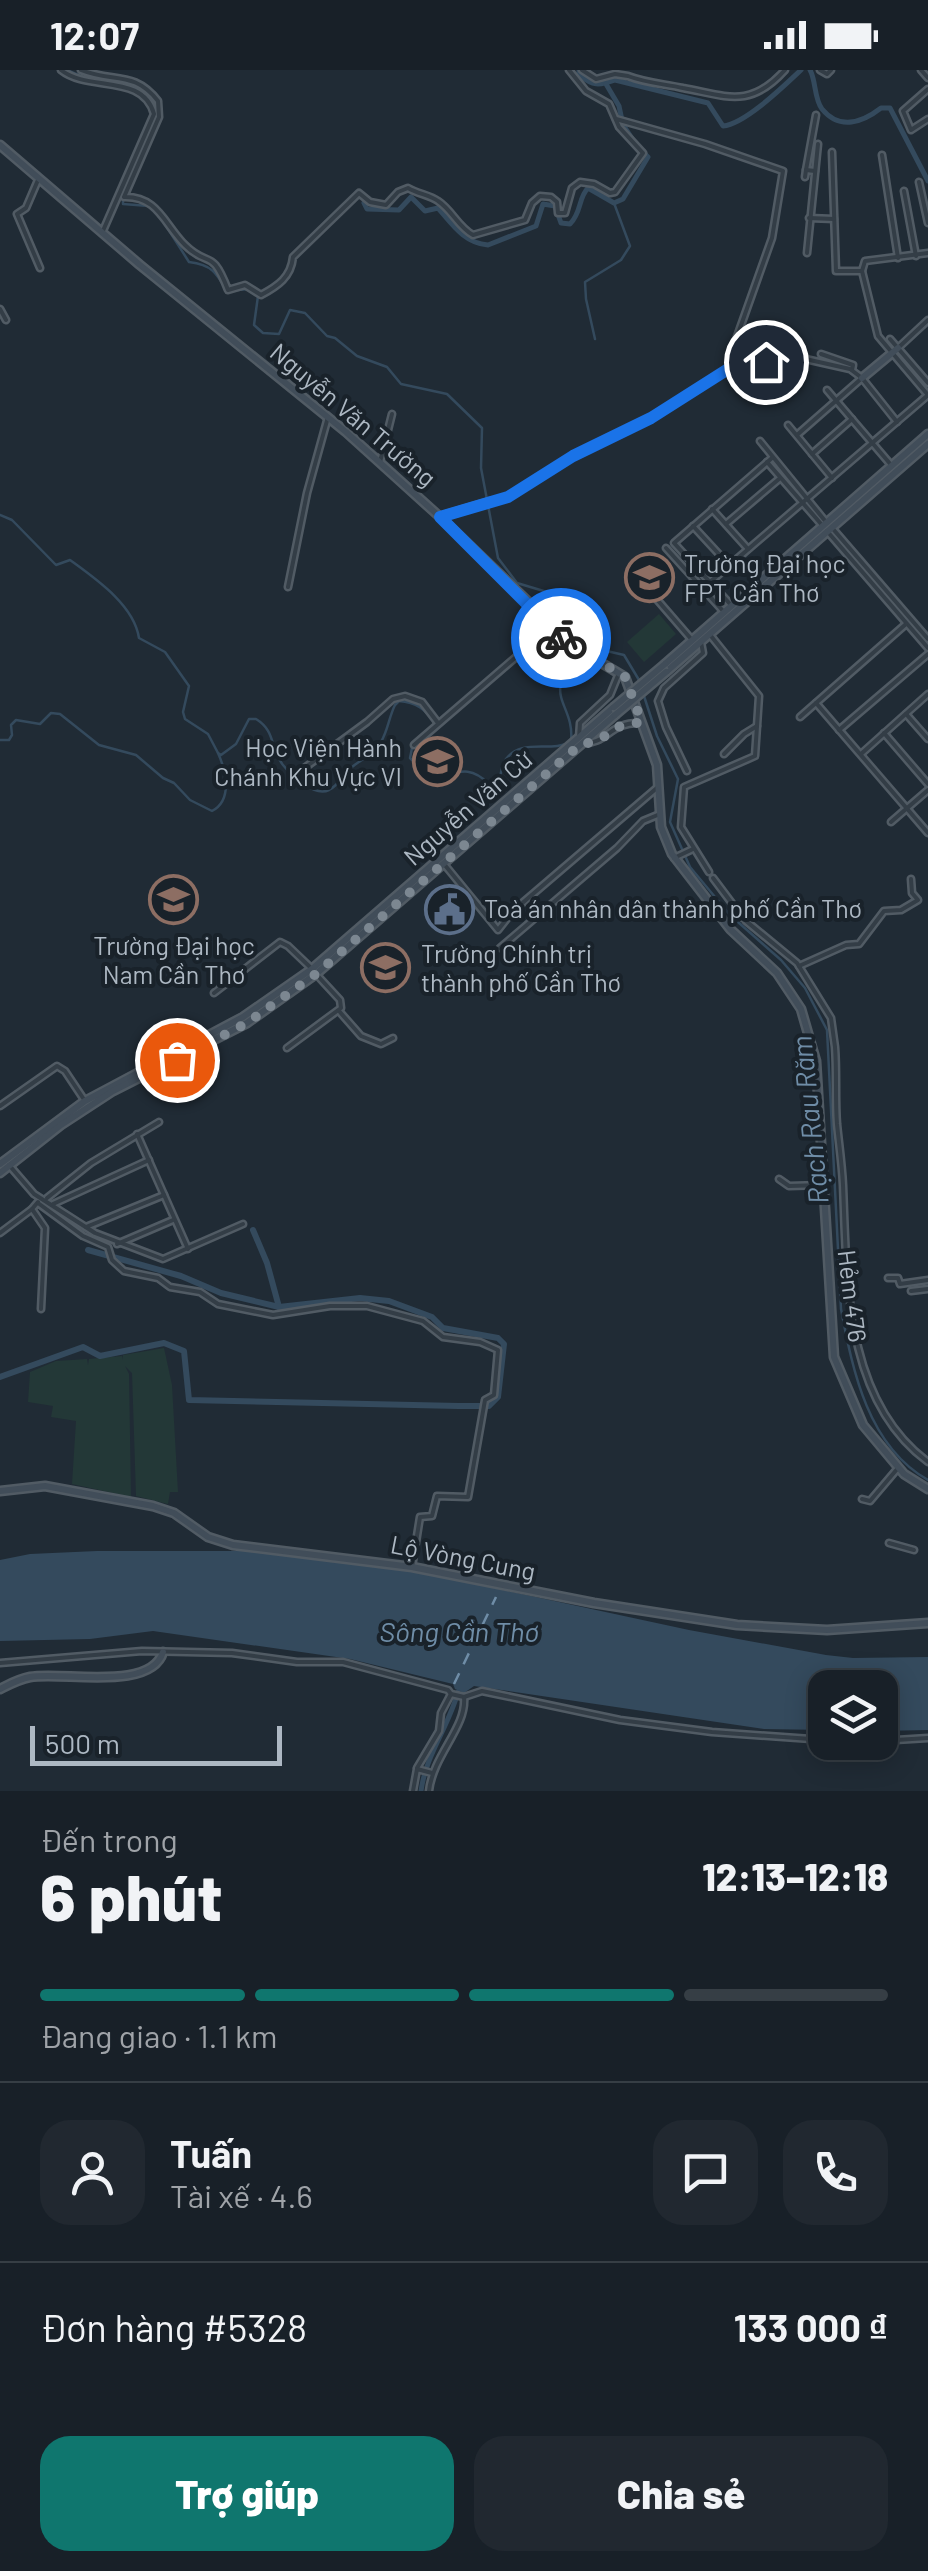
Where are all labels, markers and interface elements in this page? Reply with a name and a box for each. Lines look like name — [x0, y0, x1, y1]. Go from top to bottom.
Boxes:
text: 12:07 — [50, 12, 139, 58]
pin — [724, 320, 809, 405]
icon: home — [739, 335, 794, 390]
street label: Nguyễn Văn Trường — [265, 336, 443, 492]
place label: Trường Đại học FPT Cần Thơ — [684, 548, 845, 607]
school or university icon: Trường Đại học FPT Cần Thơ — [623, 552, 675, 604]
courier — [511, 588, 611, 688]
icon: bike — [534, 611, 589, 666]
place label: Học Viện Hành Chánh Khu Vực VI — [214, 732, 402, 791]
school or university icon: Học Viện Hành Chánh Khu Vực VI — [411, 736, 463, 788]
street label: Nguyễn Văn Cừ — [397, 743, 538, 871]
school or university icon: Trường Đại học Nam Cần Thơ — [148, 874, 200, 926]
public building icon: Toà án nhân dân thành phố Cần Thơ — [423, 883, 475, 935]
place label: Toà án nhân dân thành phố Cần Thơ — [484, 893, 862, 923]
place label: Trường Đại học Nam Cần Thơ — [93, 930, 255, 989]
place label: Trường Chính trị thành phố Cần Thơ — [421, 938, 621, 997]
school or university icon: Trường Chính trị thành phố Cần Thơ — [360, 942, 412, 994]
pin — [135, 1018, 220, 1103]
icon: bag — [150, 1033, 205, 1088]
water label: Rạch Rau Răm — [783, 1034, 835, 1206]
street label: Hẻm 476 — [832, 1248, 874, 1344]
street label: Lộ Vòng Cung — [388, 1528, 538, 1586]
water label: Sông Cần Thơ — [379, 1614, 539, 1648]
map controls — [808, 1670, 898, 1760]
button: layers — [808, 1670, 898, 1760]
scale bar — [30, 1721, 282, 1766]
text: 500 m — [45, 1726, 120, 1760]
text: Đến trong — [40, 1820, 178, 1858]
text: 12:13–12:18 — [702, 1853, 888, 1899]
text: 6 phút — [40, 1856, 222, 1934]
text: Đang giao · 1.1 km — [40, 2016, 278, 2054]
button: person — [40, 2120, 145, 2225]
button: chat — [653, 2120, 758, 2225]
button: phone — [783, 2120, 888, 2225]
text: Tuấn — [170, 2130, 252, 2176]
text: Tài xế · 4.6 — [170, 2176, 313, 2214]
text: Đơn hàng #5328 — [40, 2304, 307, 2350]
text: 133 000 ₫ — [734, 2304, 888, 2350]
button: Trợ giúp — [40, 2436, 454, 2551]
button: Chia sẻ — [474, 2436, 888, 2551]

